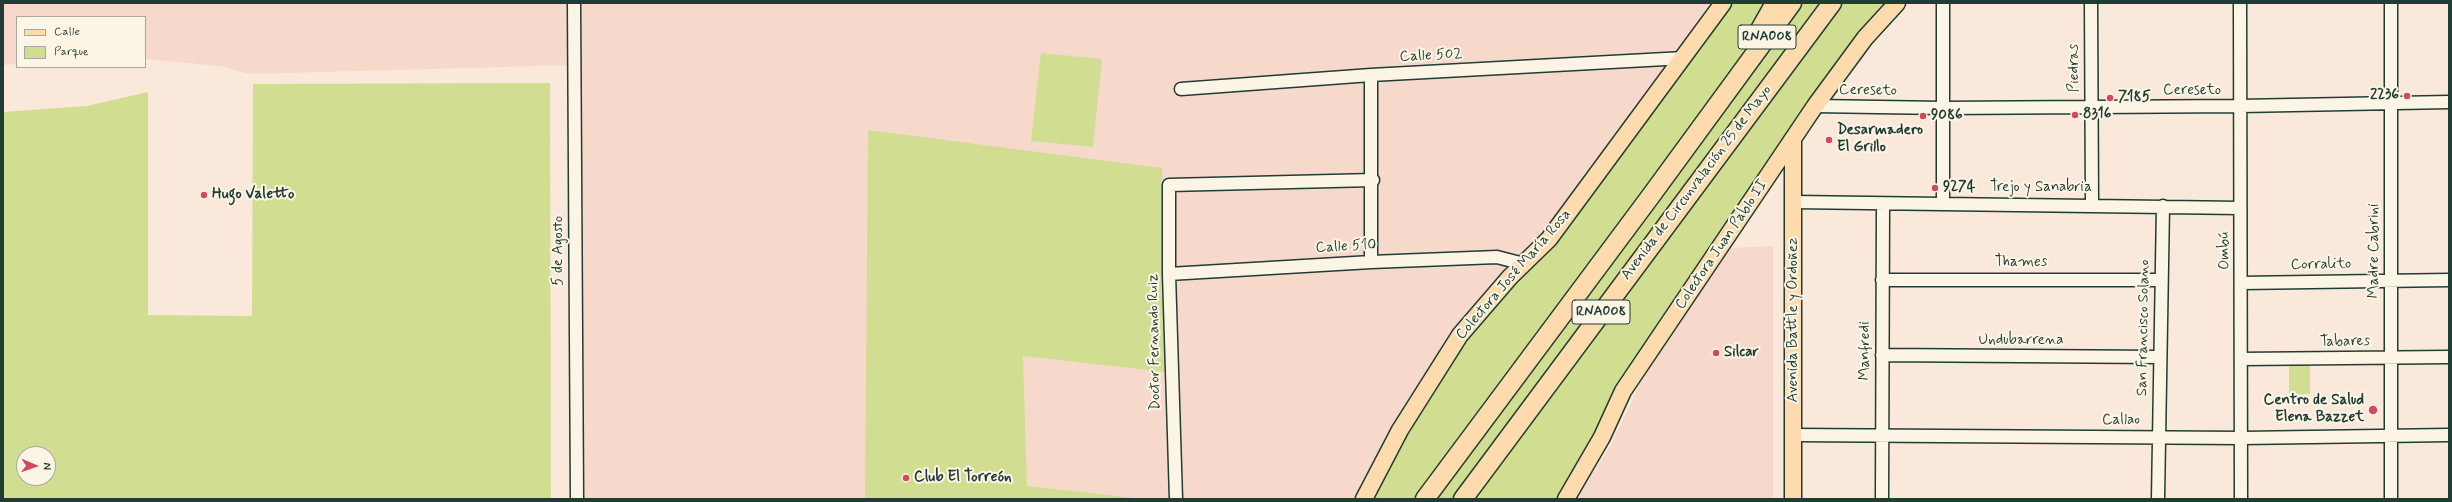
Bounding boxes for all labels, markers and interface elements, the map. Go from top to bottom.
legend [16,16,146,68]
text: Calle [54,24,80,40]
road number: RNA008 [1738,25,1796,49]
text: Parque [54,44,89,60]
street label: Piedras [2066,44,2084,92]
street label: Calle 502 [1399,45,1463,67]
street label: Cereseto [1839,81,1897,101]
street label: Avenida de Circunvalación 25 de Mayo [1618,82,1776,284]
street label: Cereseto [2163,82,2221,100]
place label: 2236 [2370,87,2399,105]
place label: 7185 [2118,89,2151,107]
marker: 2236 [2402,91,2412,101]
marker: 7185 [2105,93,2115,103]
place label: 8316 [2083,106,2111,124]
place label: 9086 [1931,107,1963,125]
marker: 8316 [2070,110,2080,120]
marker: 9086 [1918,111,1928,121]
place label: Desarmadero El Grillo [1837,122,1923,157]
marker: Desarmadero El Grillo [1824,135,1834,145]
street label: Colectora Juan Pablo II [1672,177,1772,313]
place label: 9274 [1943,179,1975,197]
street label: Trejo y Sanabria [1990,179,2092,197]
marker: 9274 [1930,183,1940,193]
place label: Hugo Valetto [212,186,294,204]
marker: Hugo Valetto [199,190,209,200]
street label: Madre Cabrini [2366,204,2384,298]
street label: Colectora José María Rosa [1453,206,1575,344]
street label: 5 de Agosto [550,216,568,286]
street label: Ombú [2216,232,2234,270]
street label: Calle 510 [1315,236,1377,258]
street label: Avenida Battle y Ordoñez [1785,237,1803,403]
street label: Thames [1995,254,2047,272]
street label: Corralito [2290,255,2352,275]
street label: San Francisco Solano [2134,260,2154,396]
street label: Doctor Fernando Ruiz [1145,273,1165,411]
road number: RNA008 [1572,300,1630,324]
street label: Manfredi [1857,321,1875,381]
street label: Undubarrena [1978,332,2064,350]
street label: Tabares [2320,333,2370,351]
place label: Silcar [1724,344,1759,362]
marker: Silcar [1711,348,1721,358]
place label: Centro de Salud Elena Bazzet [2264,392,2364,427]
marker: Centro de Salud Elena Bazzet [2367,404,2379,416]
street label: Callao [2102,412,2140,430]
north arrow [16,446,56,486]
text: N [40,462,54,470]
place label: Club El Torreón [914,469,1012,487]
marker: Club El Torreón [901,473,911,483]

